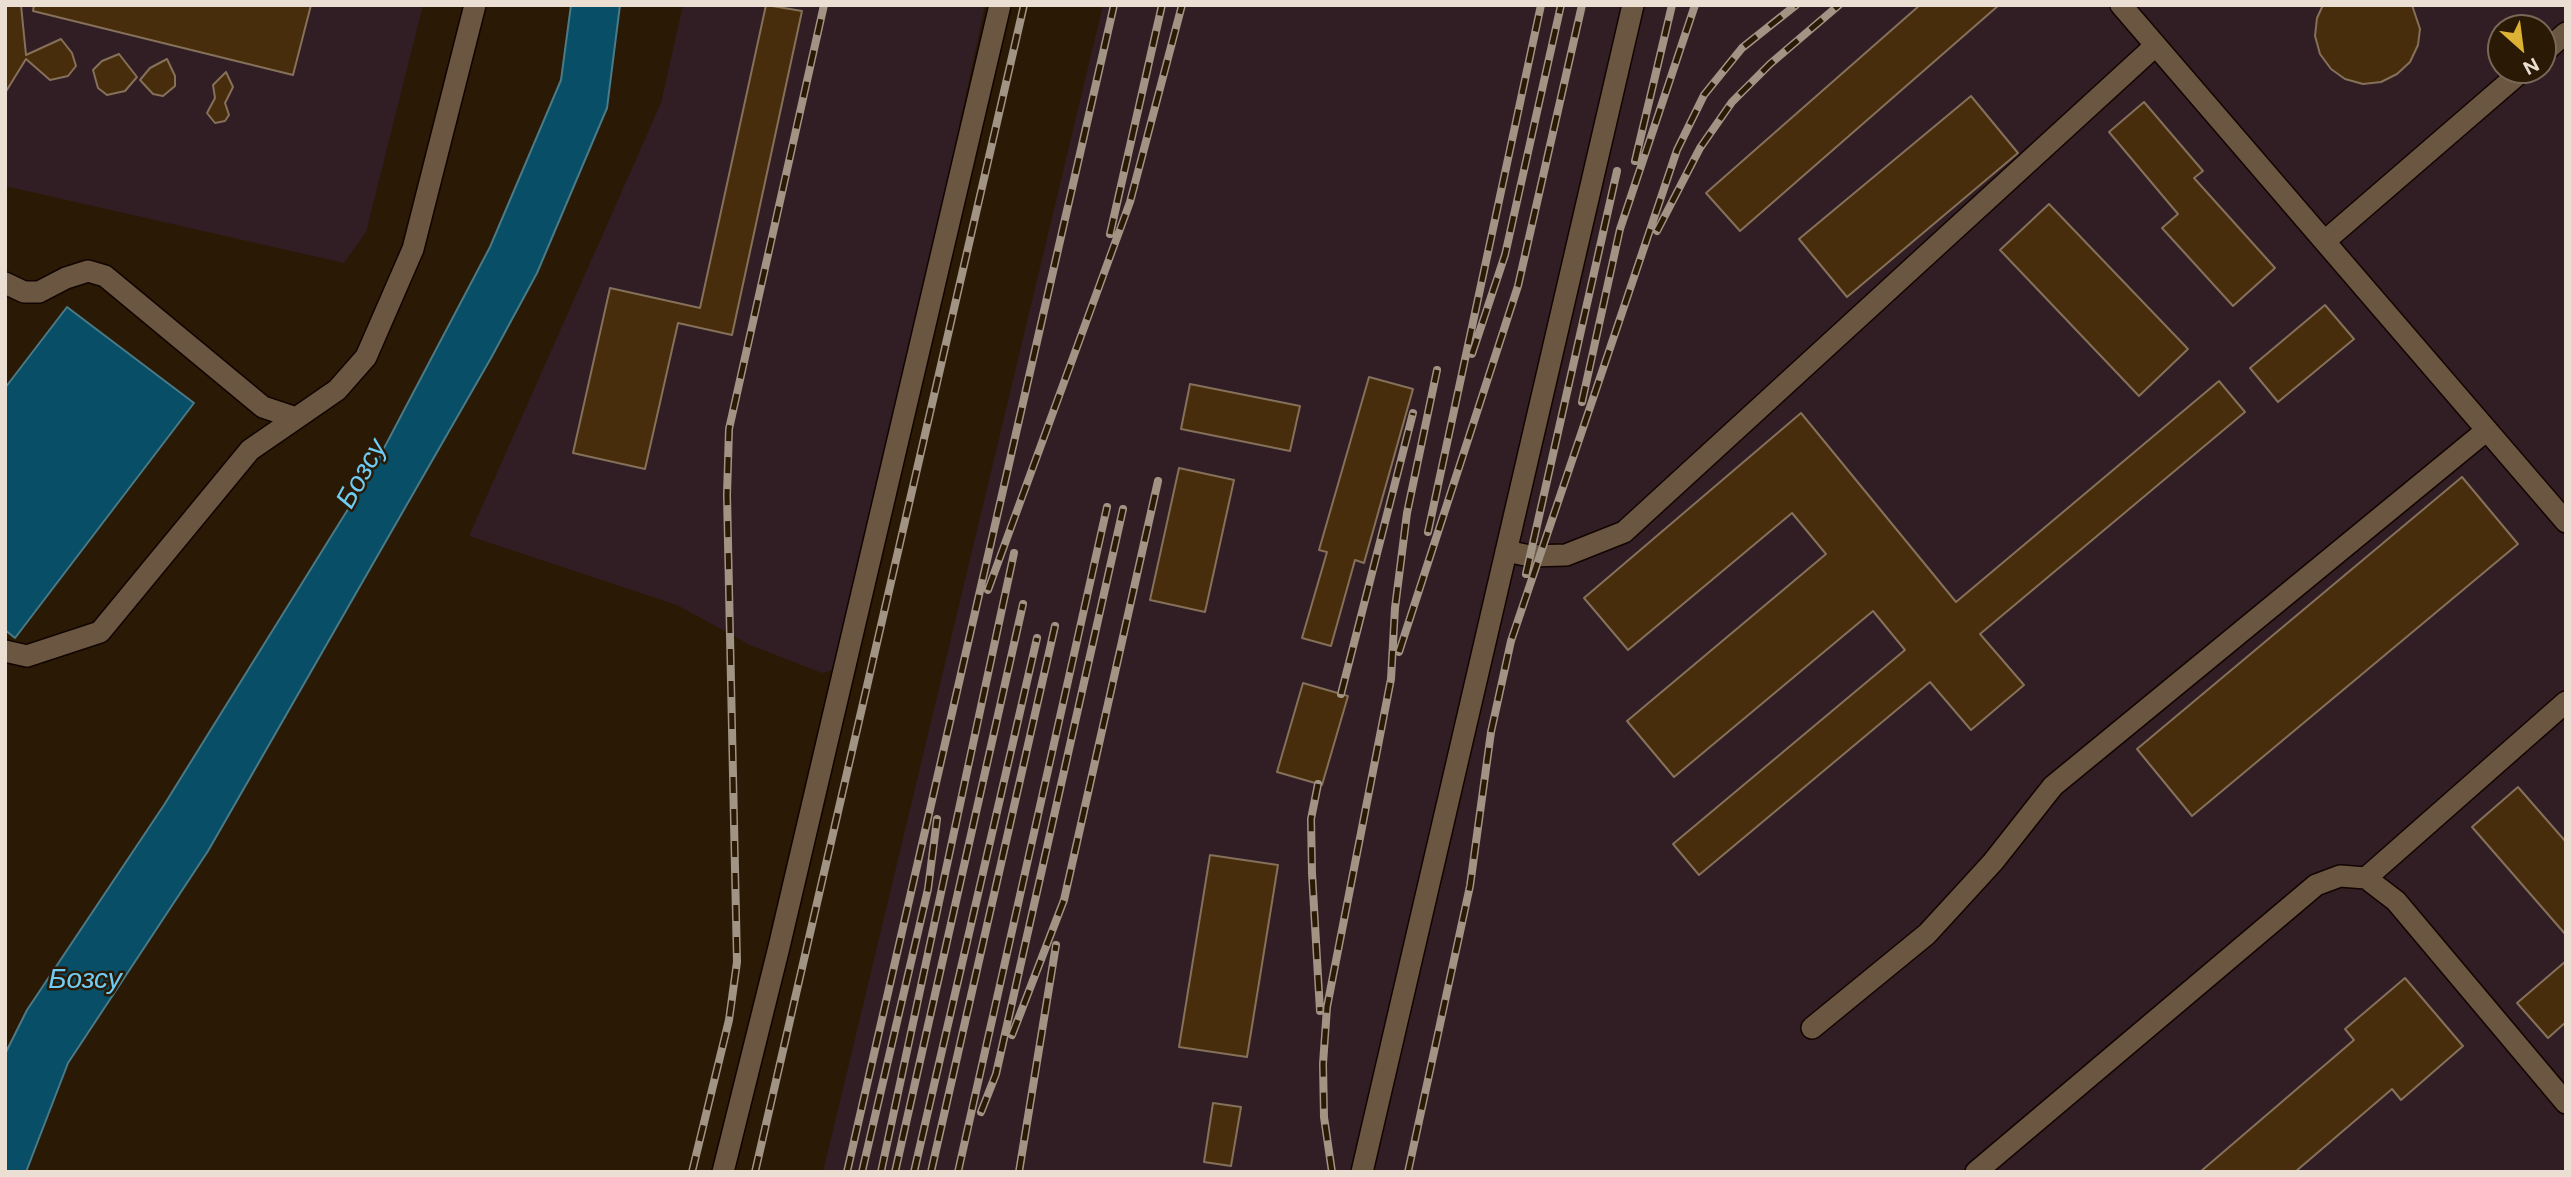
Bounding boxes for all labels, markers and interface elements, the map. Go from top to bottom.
north arrow [2487,14,2557,84]
text: N [2519,53,2543,80]
water label: Бозсу [329,434,395,514]
water label: Бозсу [48,963,122,997]

